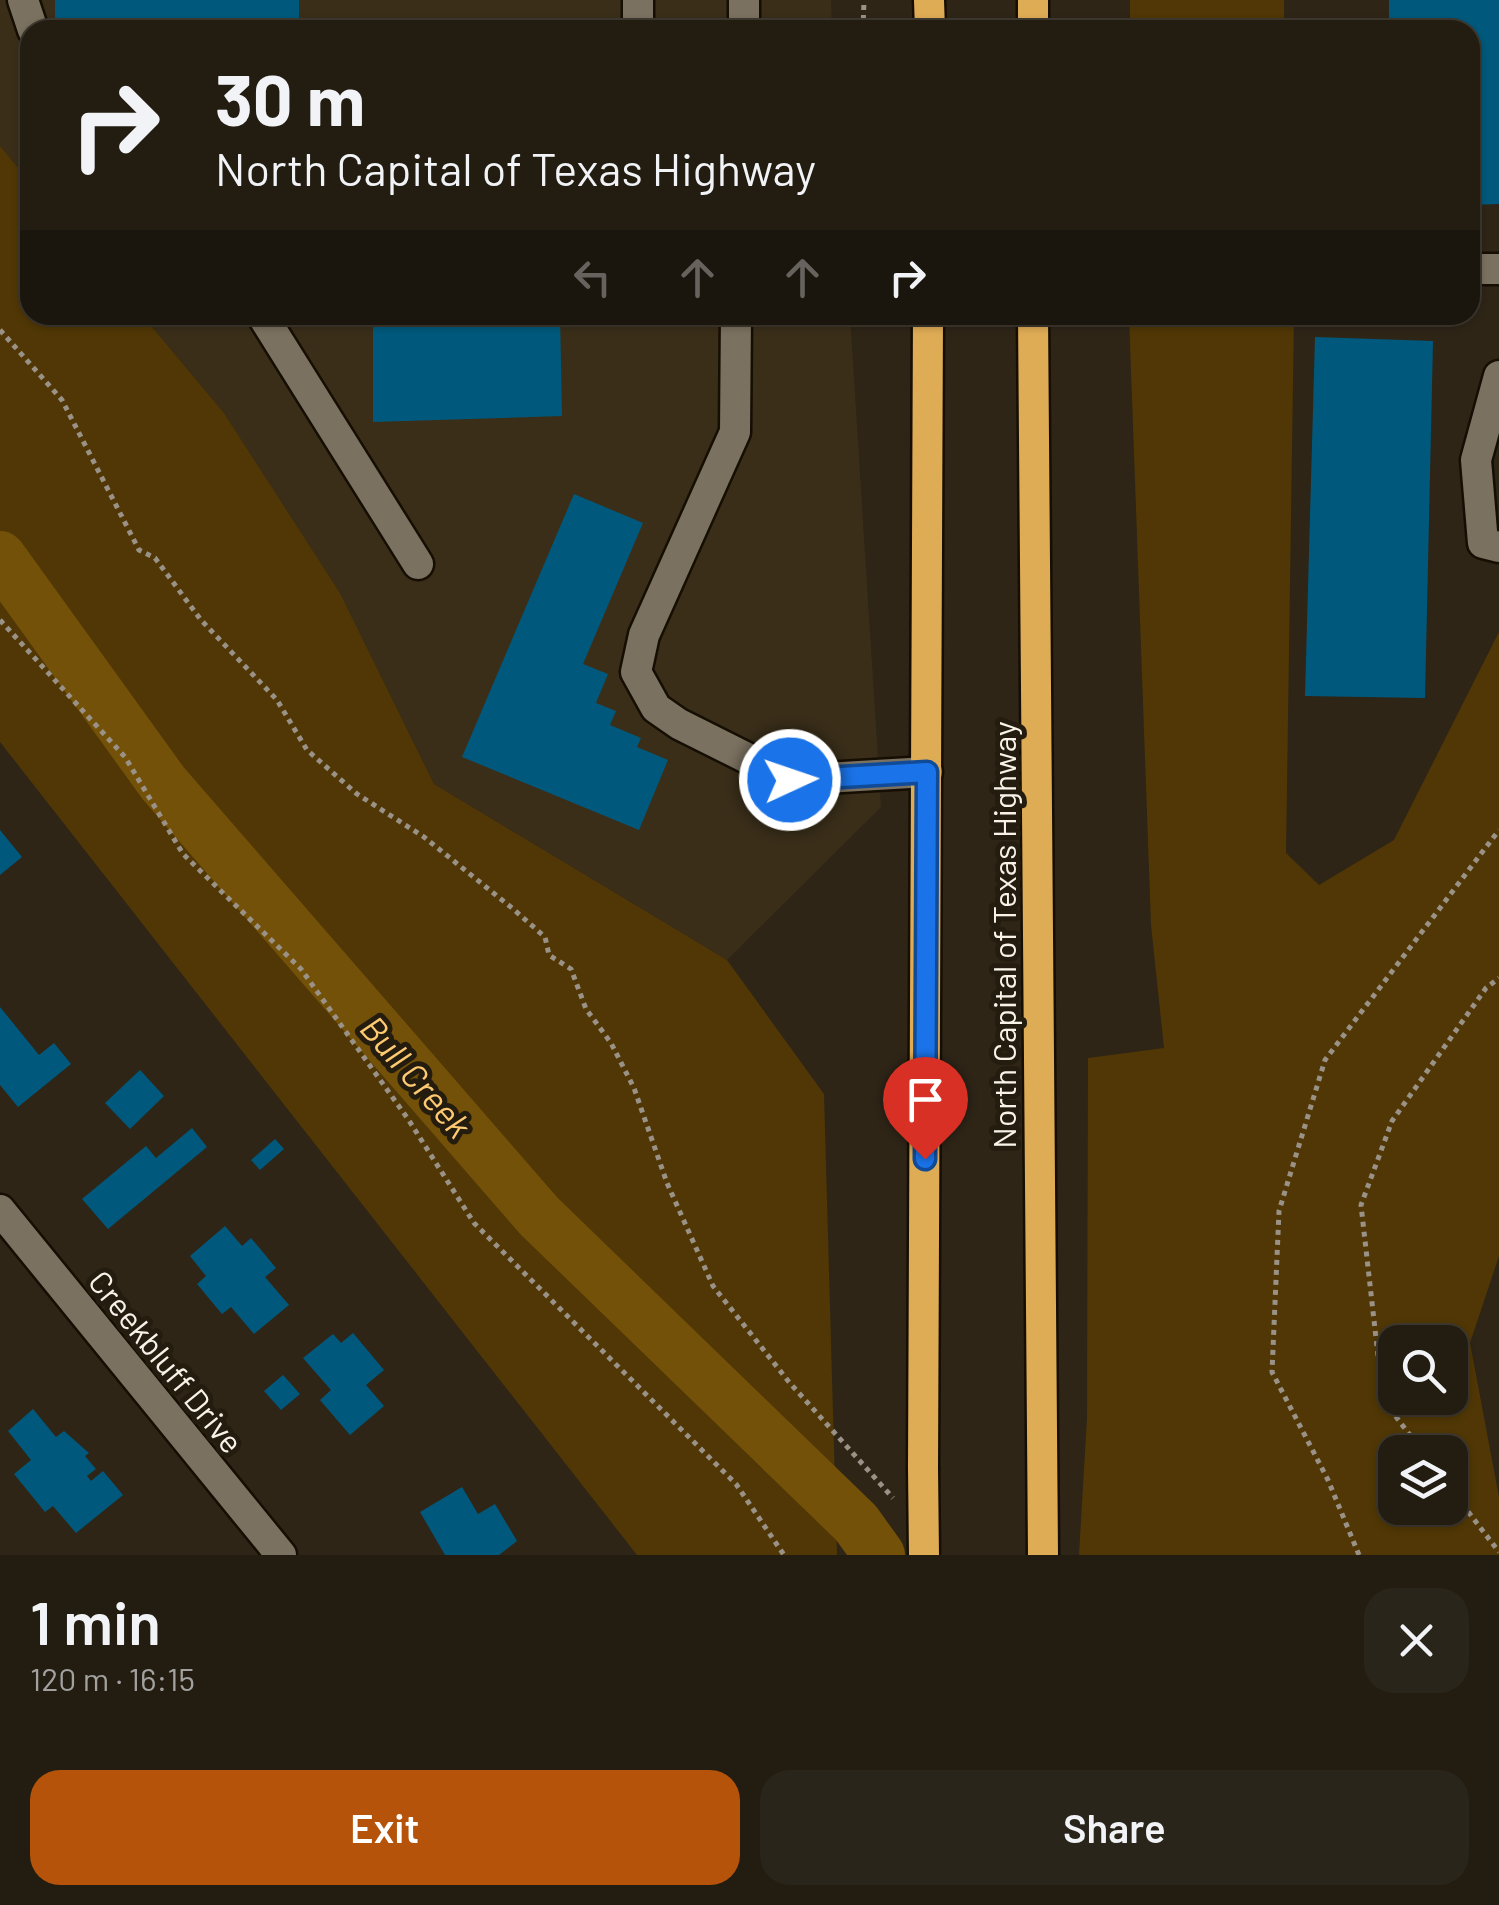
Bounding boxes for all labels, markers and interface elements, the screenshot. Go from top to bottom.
text: 30 m [215,56,365,140]
icon: right [50,60,180,190]
text: North Capital of Texas Highway [215,141,816,195]
icon: left [565,250,620,305]
icon: ahead [670,250,725,305]
icon: ahead [775,250,830,305]
icon: right [880,250,935,305]
street label: North Capital of Texas Highway [984,721,1022,1149]
position arrow [738,728,842,832]
water label: Bull Creek [353,1007,481,1145]
pin [883,1057,968,1160]
icon: arrive [898,1072,953,1127]
street label: Creekbluff Drive [82,1262,252,1460]
map controls [1378,1325,1468,1525]
button: search [1378,1325,1468,1415]
button: layers [1378,1435,1468,1525]
text: 1 min [30,1585,161,1657]
button: close [1364,1588,1469,1693]
text: 120 m · 16:15 [30,1659,195,1697]
button: Exit [30,1770,740,1885]
button: Share [760,1770,1469,1885]

